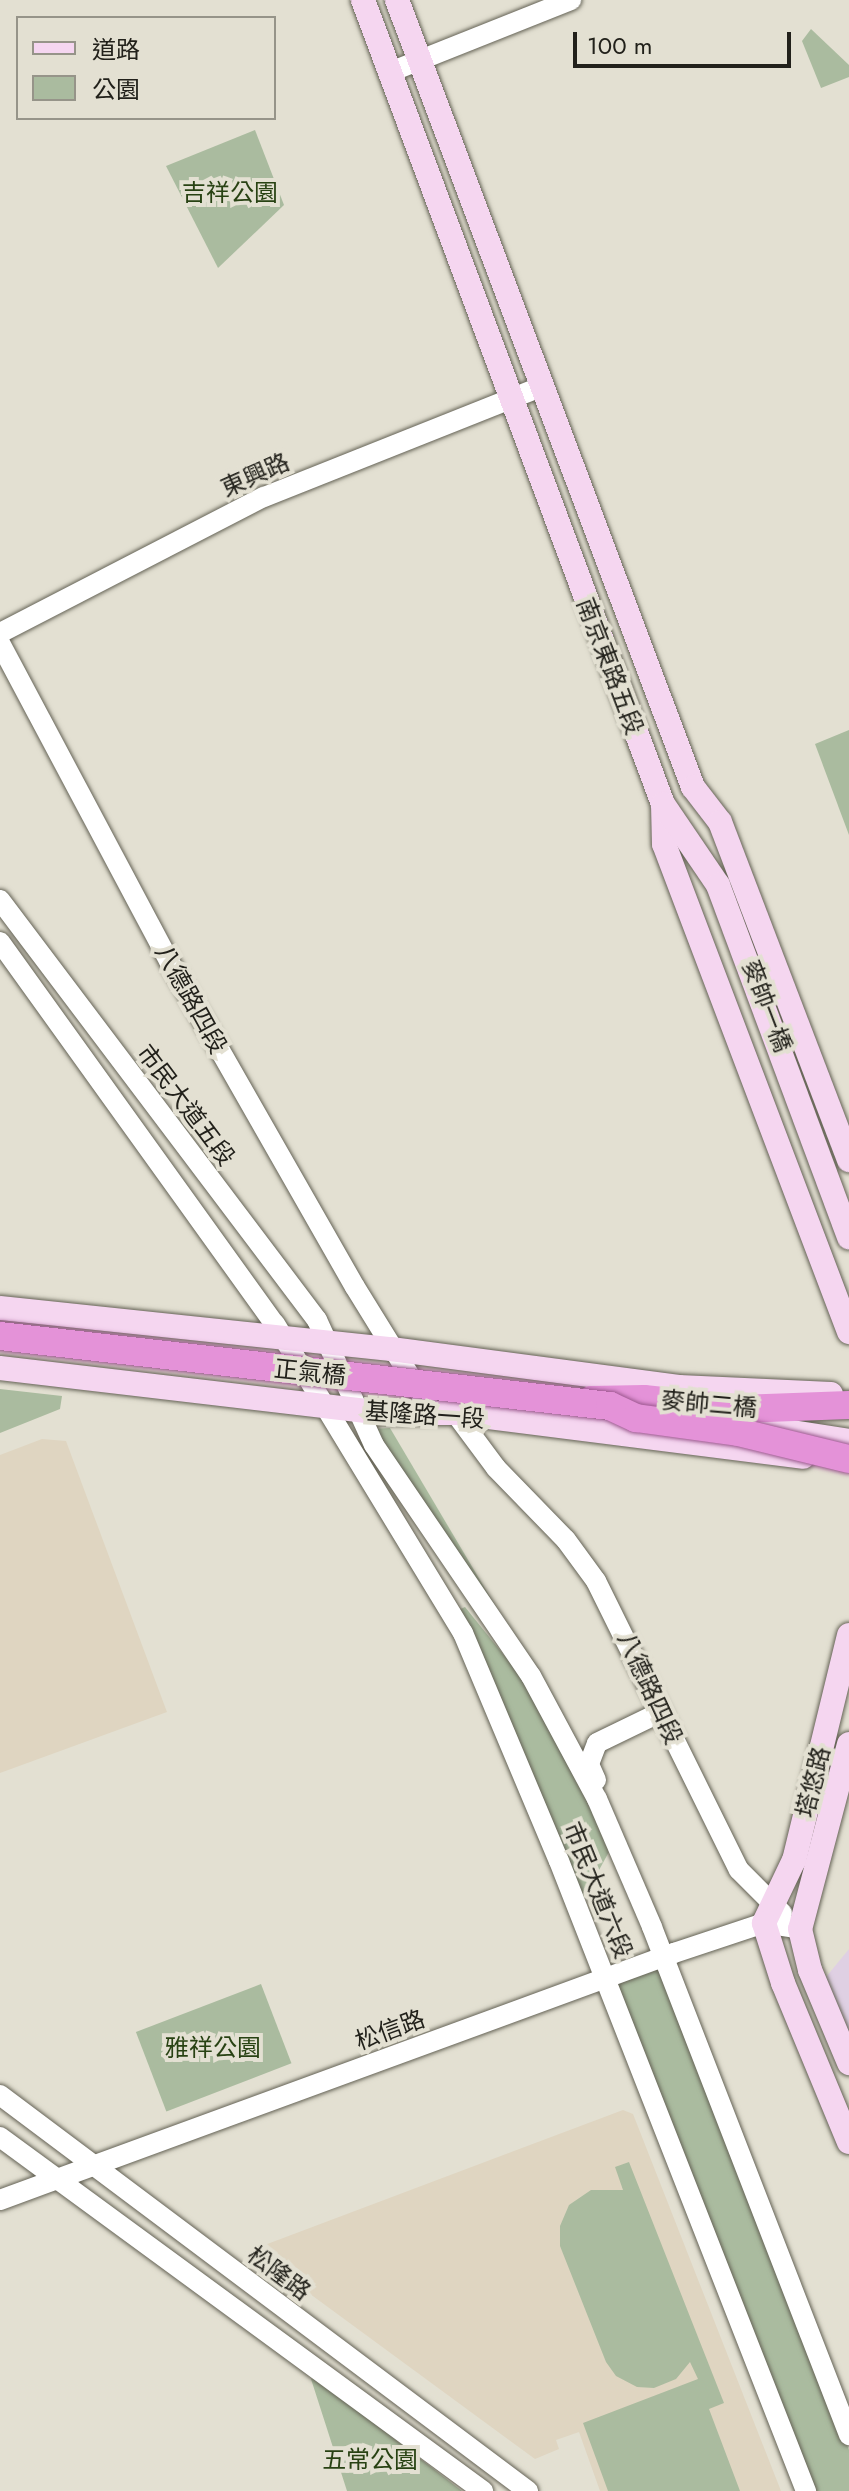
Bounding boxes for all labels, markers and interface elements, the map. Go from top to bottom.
legend [16,16,276,120]
scale bar [577,16,795,66]
text: 100 m [587,28,653,63]
text: 道路 [92,32,140,67]
text: 公園 [92,72,140,107]
park label: 吉祥公園 [182,179,278,207]
street label: 東興路 [216,447,294,503]
street label: 南京東路五段 [571,594,649,738]
street label: 八德路四段 [149,940,233,1058]
street label: 麥帥一橋 [736,956,798,1056]
street label: 市民大道五段 [131,1039,241,1171]
street label: 正氣橋 [273,1354,347,1390]
street label: 麥帥二橋 [660,1385,758,1423]
street label: 基隆路一段 [364,1396,486,1434]
street label: 八德路四段 [612,1628,688,1748]
street label: 塔悠路 [790,1744,836,1820]
street label: 市民大道六段 [558,1818,638,1962]
street label: 松信路 [351,2004,429,2056]
park label: 雅祥公園 [165,2034,261,2062]
street label: 松隆路 [242,2240,316,2306]
park label: 五常公園 [322,2446,418,2474]

